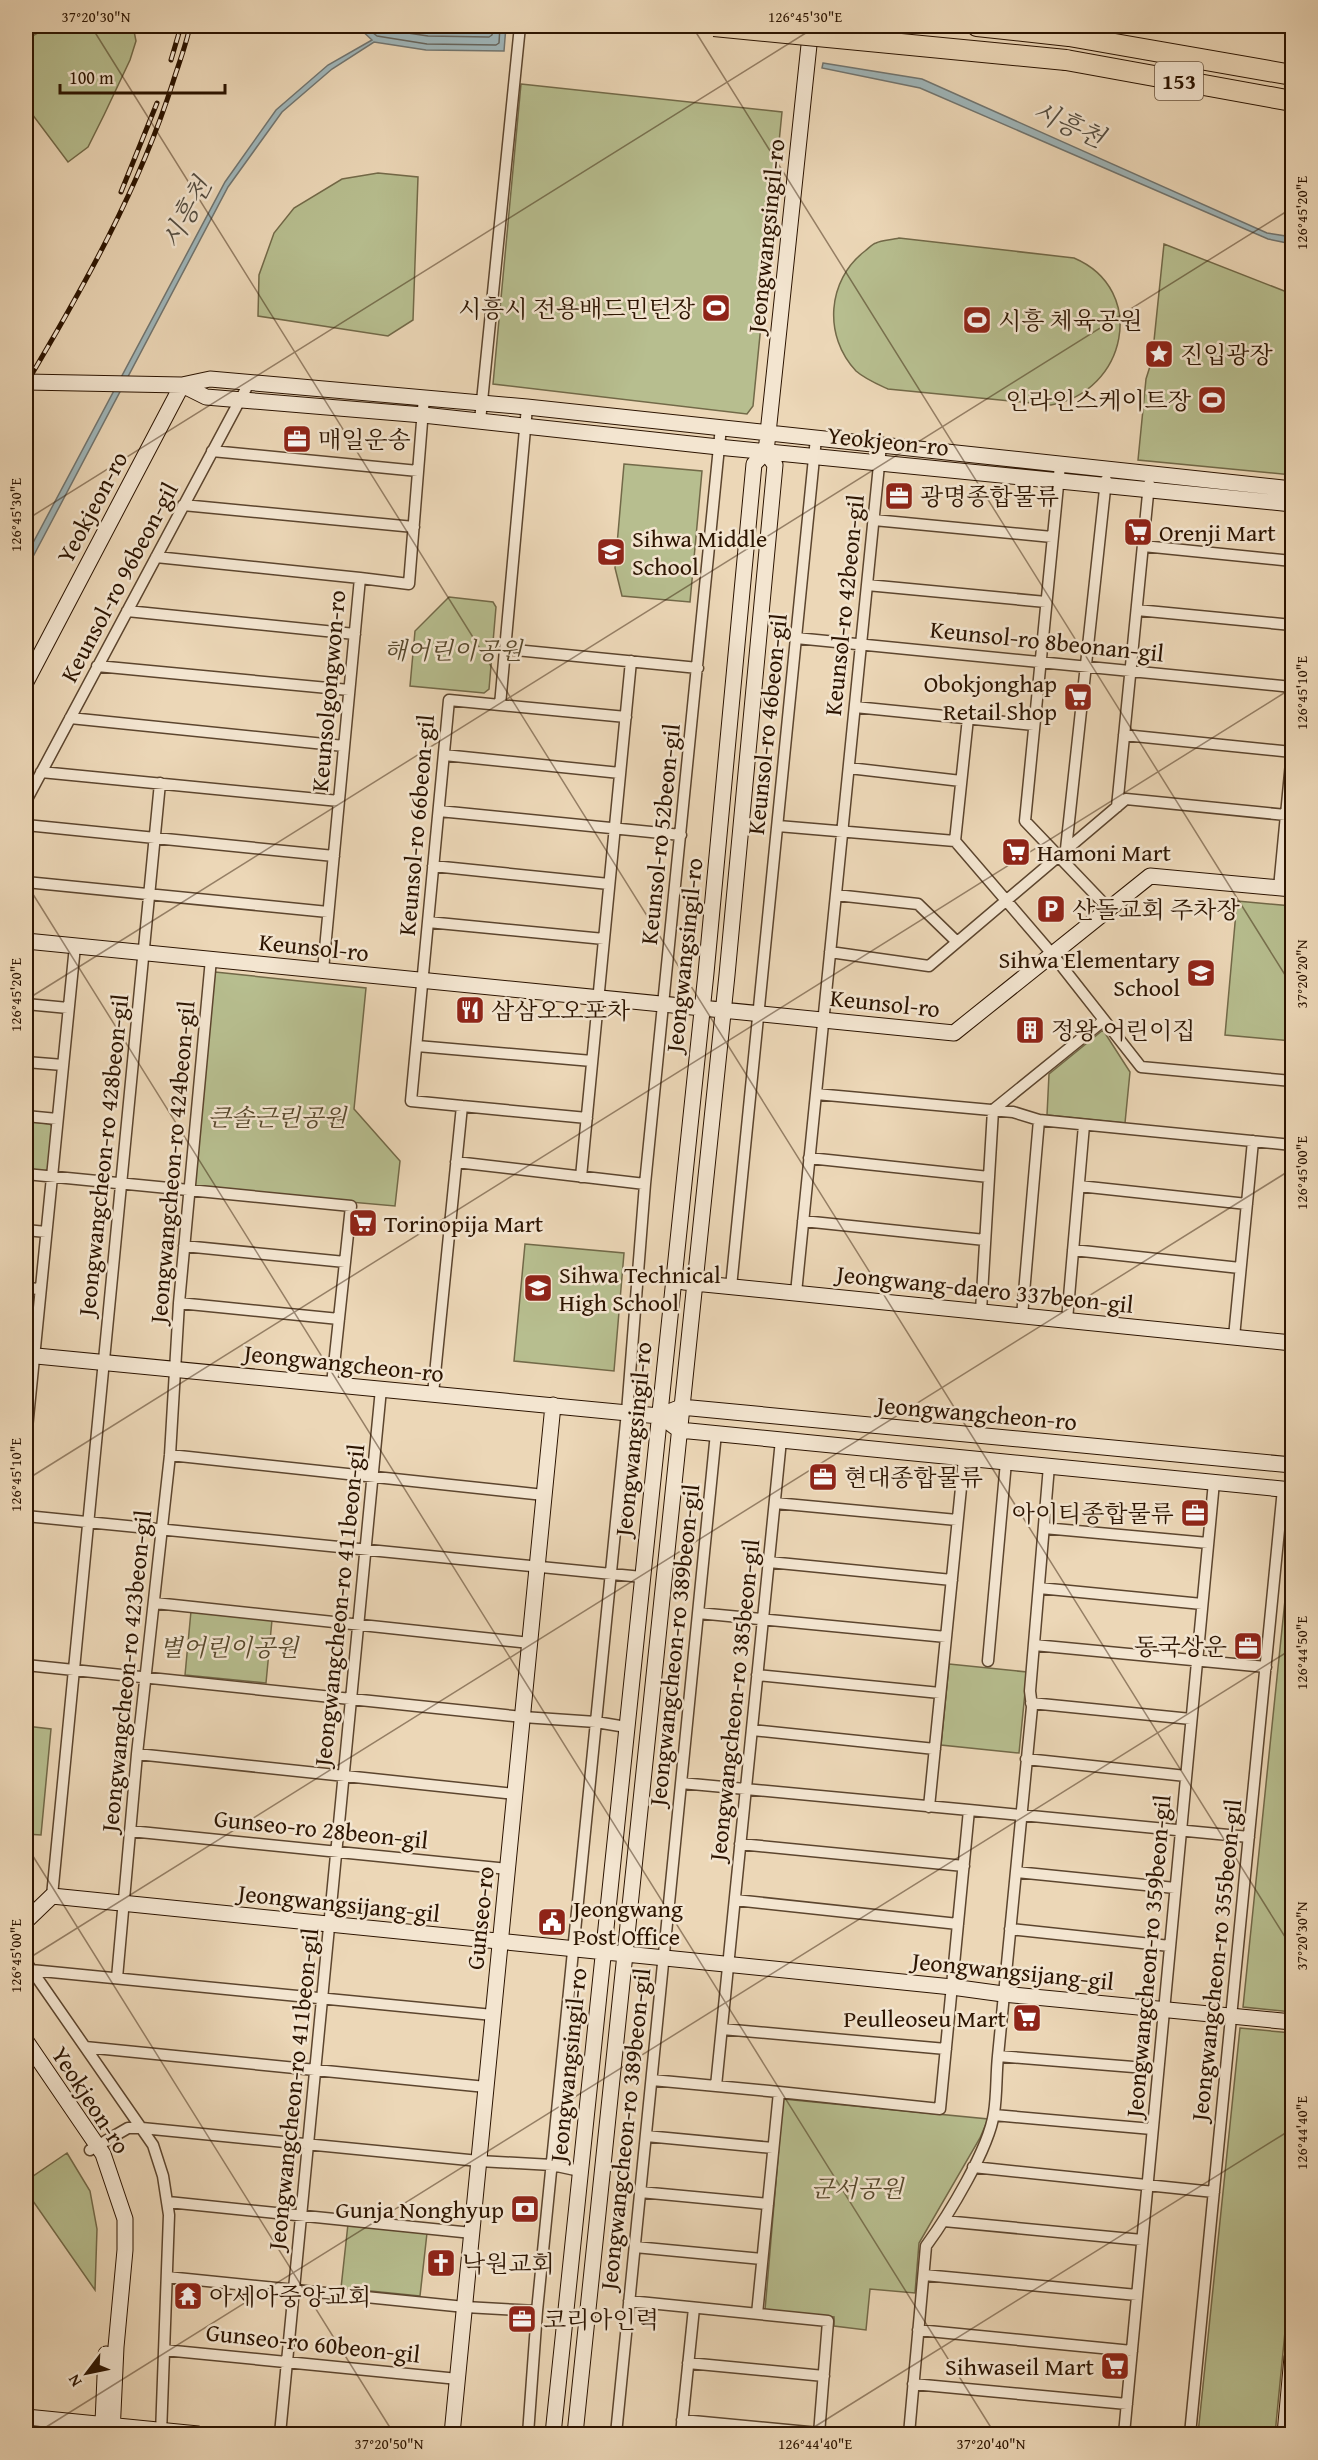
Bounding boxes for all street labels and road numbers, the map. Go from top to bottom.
road number: 153 [1155,62,1203,100]
street label: Jeongwangsingil-ro [738,137,794,338]
street label: Yeokjeon-ro [825,417,951,465]
street label: Yeokjeon-ro [48,445,136,569]
street label: Keunsol-ro 96beon-gil [51,476,187,688]
street label: Keunsol-ro 42beon-gil [815,493,873,717]
street label: Keunsolgongwon-ro [302,589,354,793]
street label: Keunsol-ro 8beonan-gil [928,611,1166,671]
street label: Keunsol-ro 46beon-gil [738,612,796,836]
street label: Keunsol-ro 66beon-gil [389,713,443,937]
street label: Keunsol-ro 52beon-gil [631,722,689,946]
street label: Jeongwangsingil-ro [656,856,712,1057]
street label: Keunsol-ro [257,924,371,970]
street label: Keunsol-ro [828,980,942,1026]
street label: Jeongwangcheon-ro 428beon-gil [68,992,137,1321]
street label: Jeongwangcheon-ro 424beon-gil [140,999,204,1328]
street label: Jeongwang-daero 337beon-gil [832,1256,1135,1322]
street label: Jeongwangcheon-ro [239,1335,446,1391]
street label: Jeongwangsingil-ro [605,1340,661,1541]
street label: Jeongwangcheon-ro [873,1387,1078,1439]
street label: Jeongwangcheon-ro 411beon-gil [304,1442,373,1771]
street label: Jeongwangcheon-ro 389beon-gil [639,1482,708,1811]
street label: Jeongwangcheon-ro 423beon-gil [91,1508,160,1837]
street label: Jeongwangcheon-ro 385beon-gil [699,1537,768,1866]
street label: Jeongwangcheon-ro 359beon-gil [1116,1793,1180,2122]
street label: Jeongwangcheon-ro 355beon-gil [1181,1797,1250,2126]
street label: Gunseo-ro 28beon-gil [212,1800,430,1858]
street label: Gunseo-ro [457,1865,503,1971]
street label: Jeongwangsijang-gil [233,1875,442,1931]
street label: Jeongwangcheon-ro 411beon-gil [258,1926,327,2255]
street label: Jeongwangsijang-gil [907,1943,1116,1999]
street label: Jeongwangsingil-ro [540,1966,596,2167]
street label: Jeongwangcheon-ro 389beon-gil [590,1966,659,2295]
street label: Yeokjeon-ro [43,2039,139,2161]
street label: Gunseo-ro 60beon-gil [204,2314,422,2372]

